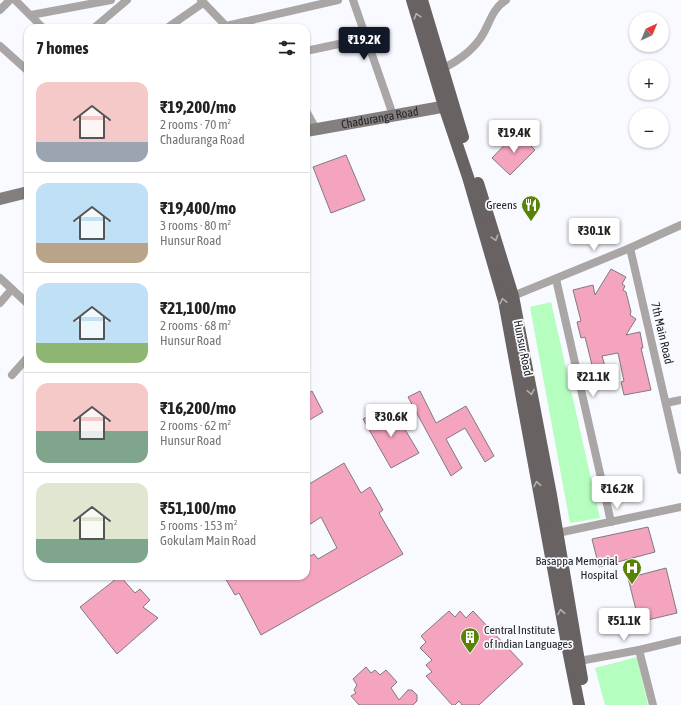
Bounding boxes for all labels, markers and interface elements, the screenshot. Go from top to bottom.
north arrow [629,12,669,52]
map controls [629,12,669,148]
one-way arrow [413,13,422,20]
pin: ₹19.2K [331,27,397,61]
text: ₹19.2K [348,32,380,47]
icon: filters [276,37,298,59]
text: 7 homes [36,38,89,58]
button: + [629,60,669,100]
text: ₹19,200/mo [160,97,236,117]
icon: home [68,98,116,146]
street label: Chaduranga Road [340,104,420,132]
button: − [629,108,669,148]
text: 2 rooms · 70 m² [160,117,231,132]
pin: ₹19.4K [481,120,547,154]
text: ₹19.4K [498,125,530,140]
text: Chaduranga Road [160,132,245,147]
restaurant icon: Greens [520,194,542,222]
text: ₹19,400/mo [160,198,236,218]
place label: Greens [486,198,517,212]
icon: home [68,199,116,247]
text: 3 rooms · 80 m² [160,218,231,233]
pin: ₹30.1K [561,218,627,252]
text: ₹30.1K [578,223,610,238]
text: Hunsur Road [160,233,221,248]
one-way arrow [490,234,499,241]
text: ₹21,100/mo [160,298,236,318]
one-way arrow [500,298,508,304]
icon: home [68,299,116,347]
street label: 7th Main Road [648,301,676,365]
text: 2 rooms · 68 m² [160,318,231,333]
street label: Hunsur Road [511,319,535,377]
text: Hunsur Road [160,333,221,348]
pin: ₹21.1K [560,364,626,398]
text: ₹21.1K [577,369,609,384]
one-way arrow [527,388,535,395]
text: ₹16,200/mo [160,398,236,418]
icon: home [68,399,116,447]
pin: ₹30.6K [358,404,424,438]
text: ₹30.6K [375,409,407,424]
text: 2 rooms · 62 m² [160,418,231,433]
text: Hunsur Road [160,433,221,448]
pin: ₹16.2K [584,476,650,510]
one-way arrow [534,481,542,487]
text: ₹16.2K [601,481,633,496]
text: ₹51,100/mo [160,498,236,518]
icon: home [68,499,116,547]
text: 5 rooms · 153 m² [160,518,237,533]
text: Gokulam Main Road [160,533,256,548]
place label: Basappa Memorial Hospital [535,554,619,582]
hospital icon: Basappa Memorial Hospital [621,557,643,585]
pin: ₹51.1K [591,608,657,642]
one-way arrow [557,609,566,615]
text: ₹51.1K [608,613,640,628]
place label: Central Institute of Indian Languages [484,623,572,651]
building icon: Central Institute of Indian Languages [459,626,481,654]

